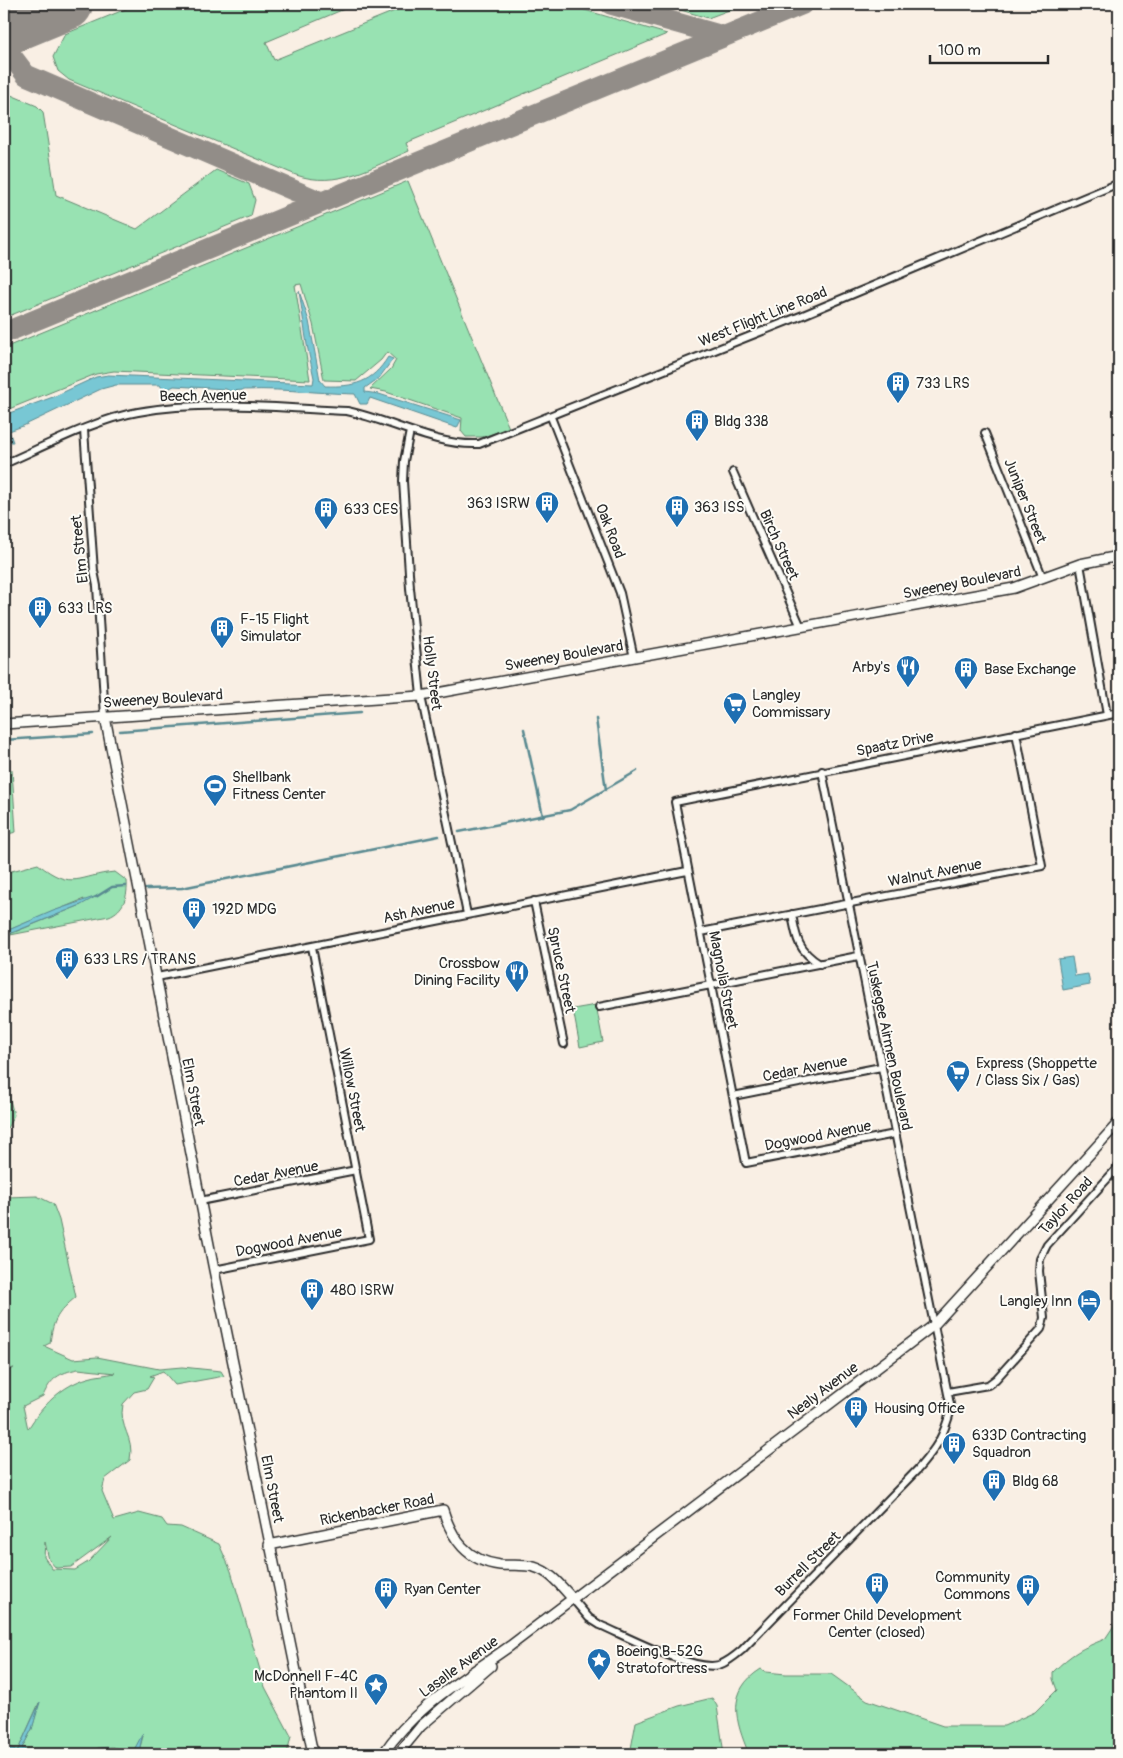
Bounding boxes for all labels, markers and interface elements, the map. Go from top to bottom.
scale bar [930,32,1048,64]
text: 100 m [938,41,981,60]
street label: West Flight Line Road [696,283,830,351]
building icon: 733 LRS [885,370,911,404]
place label: 733 LRS [916,374,970,393]
street label: Beech Avenue [159,386,247,406]
building icon: Bldg 338 [684,408,710,442]
place label: Bldg 338 [714,412,769,431]
street label: Juniper Street [999,456,1051,547]
building icon: 363 ISRW [534,490,560,524]
place label: 363 ISRW [467,494,530,513]
building icon: 363 ISS [664,494,690,528]
building icon: 633 CES [313,496,339,530]
place label: 363 ISS [694,498,744,517]
place label: 633 CES [344,500,399,519]
street label: Oak Road [591,501,629,561]
street label: Birch Street [755,507,803,584]
street label: Elm Street [67,513,93,584]
street label: Sweeney Boulevard [901,562,1023,604]
building icon: 633 LRS [27,595,53,629]
place label: 633 LRS [58,599,113,618]
place label: F-15 Flight Simulator [240,610,310,646]
building icon: F-15 Flight Simulator [209,615,235,649]
street label: Holly Street [418,635,446,712]
street label: Sweeney Boulevard [503,636,625,676]
restaurant icon: Arby's [895,654,921,688]
building icon: Base Exchange [953,656,979,690]
place label: Arby's [852,658,890,677]
place label: Base Exchange [984,660,1077,679]
street label: Sweeney Boulevard [102,685,224,713]
place label: Langley Commissary [752,686,831,722]
supermarket icon: Langley Commissary [722,691,748,725]
street label: Spaatz Drive [855,727,936,761]
place label: Shellbank Fitness Center [232,768,326,804]
sports icon: Shellbank Fitness Center [202,773,228,807]
street label: Walnut Avenue [887,855,984,891]
street label: Ash Avenue [381,894,457,928]
building icon: 192D MDG [181,896,207,930]
place label: 192D MDG [212,900,277,919]
street label: Spruce Street [543,925,580,1016]
street label: Magnolia Street [704,929,742,1031]
building icon: 633 LRS / TRANS [54,946,80,980]
place label: 633 LRS / TRANS [84,950,196,969]
place label: Crossbow Dining Facility [414,954,501,990]
restaurant icon: Crossbow Dining Facility [504,959,530,993]
street label: Tuskegee Airmen Boulevard [862,960,916,1132]
street label: Willow Street [335,1047,370,1134]
street label: Cedar Avenue [761,1051,849,1087]
place label: Express (Shoppette / Class Six / Gas) [976,1054,1097,1090]
street label: Elm Street [177,1056,209,1128]
supermarket icon: Express (Shoppette / Class Six / Gas) [945,1059,971,1093]
street label: Dogwood Avenue [763,1116,873,1156]
street label: Cedar Avenue [232,1156,320,1192]
street label: Taylor Road [1035,1173,1097,1239]
street label: Dogwood Avenue [234,1222,344,1262]
building icon: 480 ISRW [299,1277,325,1311]
place label: 480 ISRW [330,1281,394,1300]
hotel icon: Langley Inn [1076,1288,1102,1322]
place label: Langley Inn [999,1292,1072,1311]
street label: Nealy Avenue [784,1358,863,1424]
building icon: Housing Office [843,1395,869,1429]
place label: Housing Office [874,1399,965,1418]
place label: 633D Contracting Squadron [972,1426,1086,1462]
building icon: 633D Contracting Squadron [941,1431,967,1465]
street label: Elm Street [256,1453,288,1525]
building icon: Bldg 68 [981,1468,1007,1502]
place label: Bldg 68 [1012,1472,1059,1491]
street label: Rickenbacker Road [318,1490,436,1530]
street label: Burrell Street [771,1527,845,1601]
place label: Community Commons [935,1568,1011,1604]
building icon: Former Child Development Center (closed) [864,1571,890,1605]
building icon: Community Commons [1015,1573,1041,1607]
building icon: Ryan Center [373,1576,399,1610]
place label: Ryan Center [404,1580,481,1599]
place label: Former Child Development Center (closed) [793,1606,962,1642]
street label: Lasalle Avenue [416,1632,503,1702]
place label: Boeing B-52G Stratofortress [616,1642,708,1678]
place icon: Boeing B-52G Stratofortress [586,1647,612,1681]
place label: McDonnell F-4C Phantom II [254,1667,358,1703]
place icon: McDonnell F-4C Phantom II [363,1672,389,1706]

